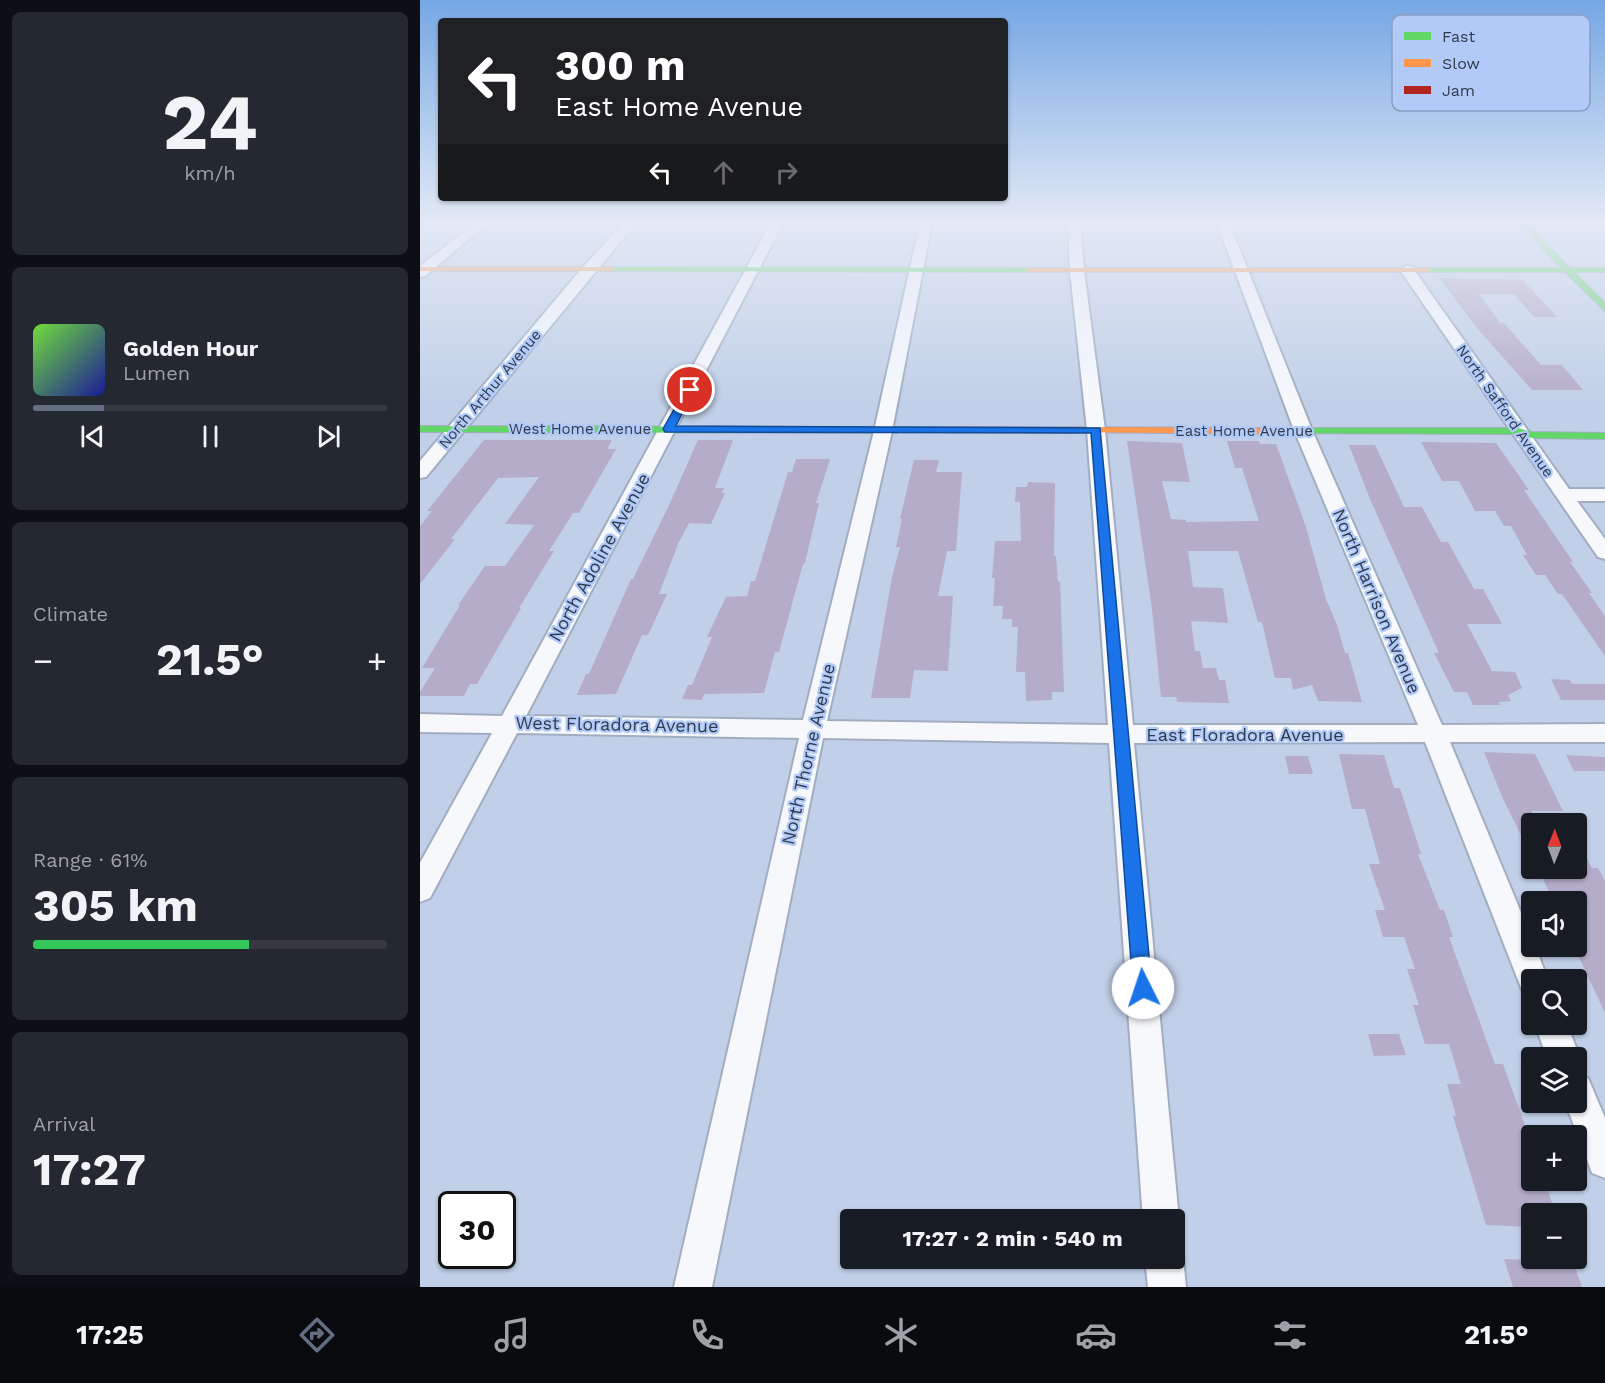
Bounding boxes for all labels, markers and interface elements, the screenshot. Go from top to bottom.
legend [1392,15,1590,111]
text: Fast [1442,27,1475,46]
text: 300 m [555,41,686,90]
icon: left [456,42,534,120]
text: Slow [1442,54,1480,73]
text: 24 [162,76,258,168]
text: Jam [1442,81,1475,100]
text: East Home Avenue [555,91,803,123]
icon: left [644,156,677,189]
icon: ahead [707,156,740,189]
icon: right [770,156,803,189]
text: km/h [184,161,236,185]
street label: North Arthur Avenue [435,326,545,452]
text: Golden Hour [123,336,258,361]
street label: North Safford Avenue [1452,341,1558,481]
text: Lumen [123,361,190,385]
pin [664,364,715,415]
icon: arrive [673,373,706,406]
icon: previous [76,420,109,453]
icon: pause [194,420,227,453]
icon: next [312,420,345,453]
street label: West Home Avenue [509,420,651,438]
street label: East Home Avenue [1175,422,1313,440]
street label: North Adoline Avenue [544,469,654,645]
street label: North Harrison Avenue [1328,505,1426,697]
text: Climate [33,602,108,626]
text: 21.5° [156,633,264,686]
text: − [33,641,53,680]
text: + [367,641,387,680]
street label: North Thorne Avenue [777,661,839,847]
street label: West Floradora Avenue [515,712,719,736]
street label: East Floradora Avenue [1146,724,1344,745]
north arrow [1521,813,1587,879]
map controls [1521,813,1587,1269]
text: Range · 61% [33,848,147,872]
text: 305 km [33,879,198,932]
button: sound [1521,891,1587,957]
position arrow [1111,956,1175,1020]
button: search [1521,969,1587,1035]
button: layers [1521,1047,1587,1113]
text: Arrival [33,1112,95,1136]
button: + [1521,1125,1587,1191]
text: 17:27 [33,1143,146,1196]
speed limit sign: 30 [438,1191,516,1269]
button: − [1521,1203,1587,1269]
text: 17:27 · 2 min · 540 m [902,1226,1123,1251]
icon: directions [296,1314,338,1356]
icon: music [491,1314,533,1356]
icon: phone [686,1314,728,1356]
icon: climate [880,1314,922,1356]
icon: car [1075,1314,1117,1356]
icon: filters [1269,1314,1311,1356]
text: 17:25 [76,1319,144,1351]
text: 21.5° [1464,1319,1529,1351]

